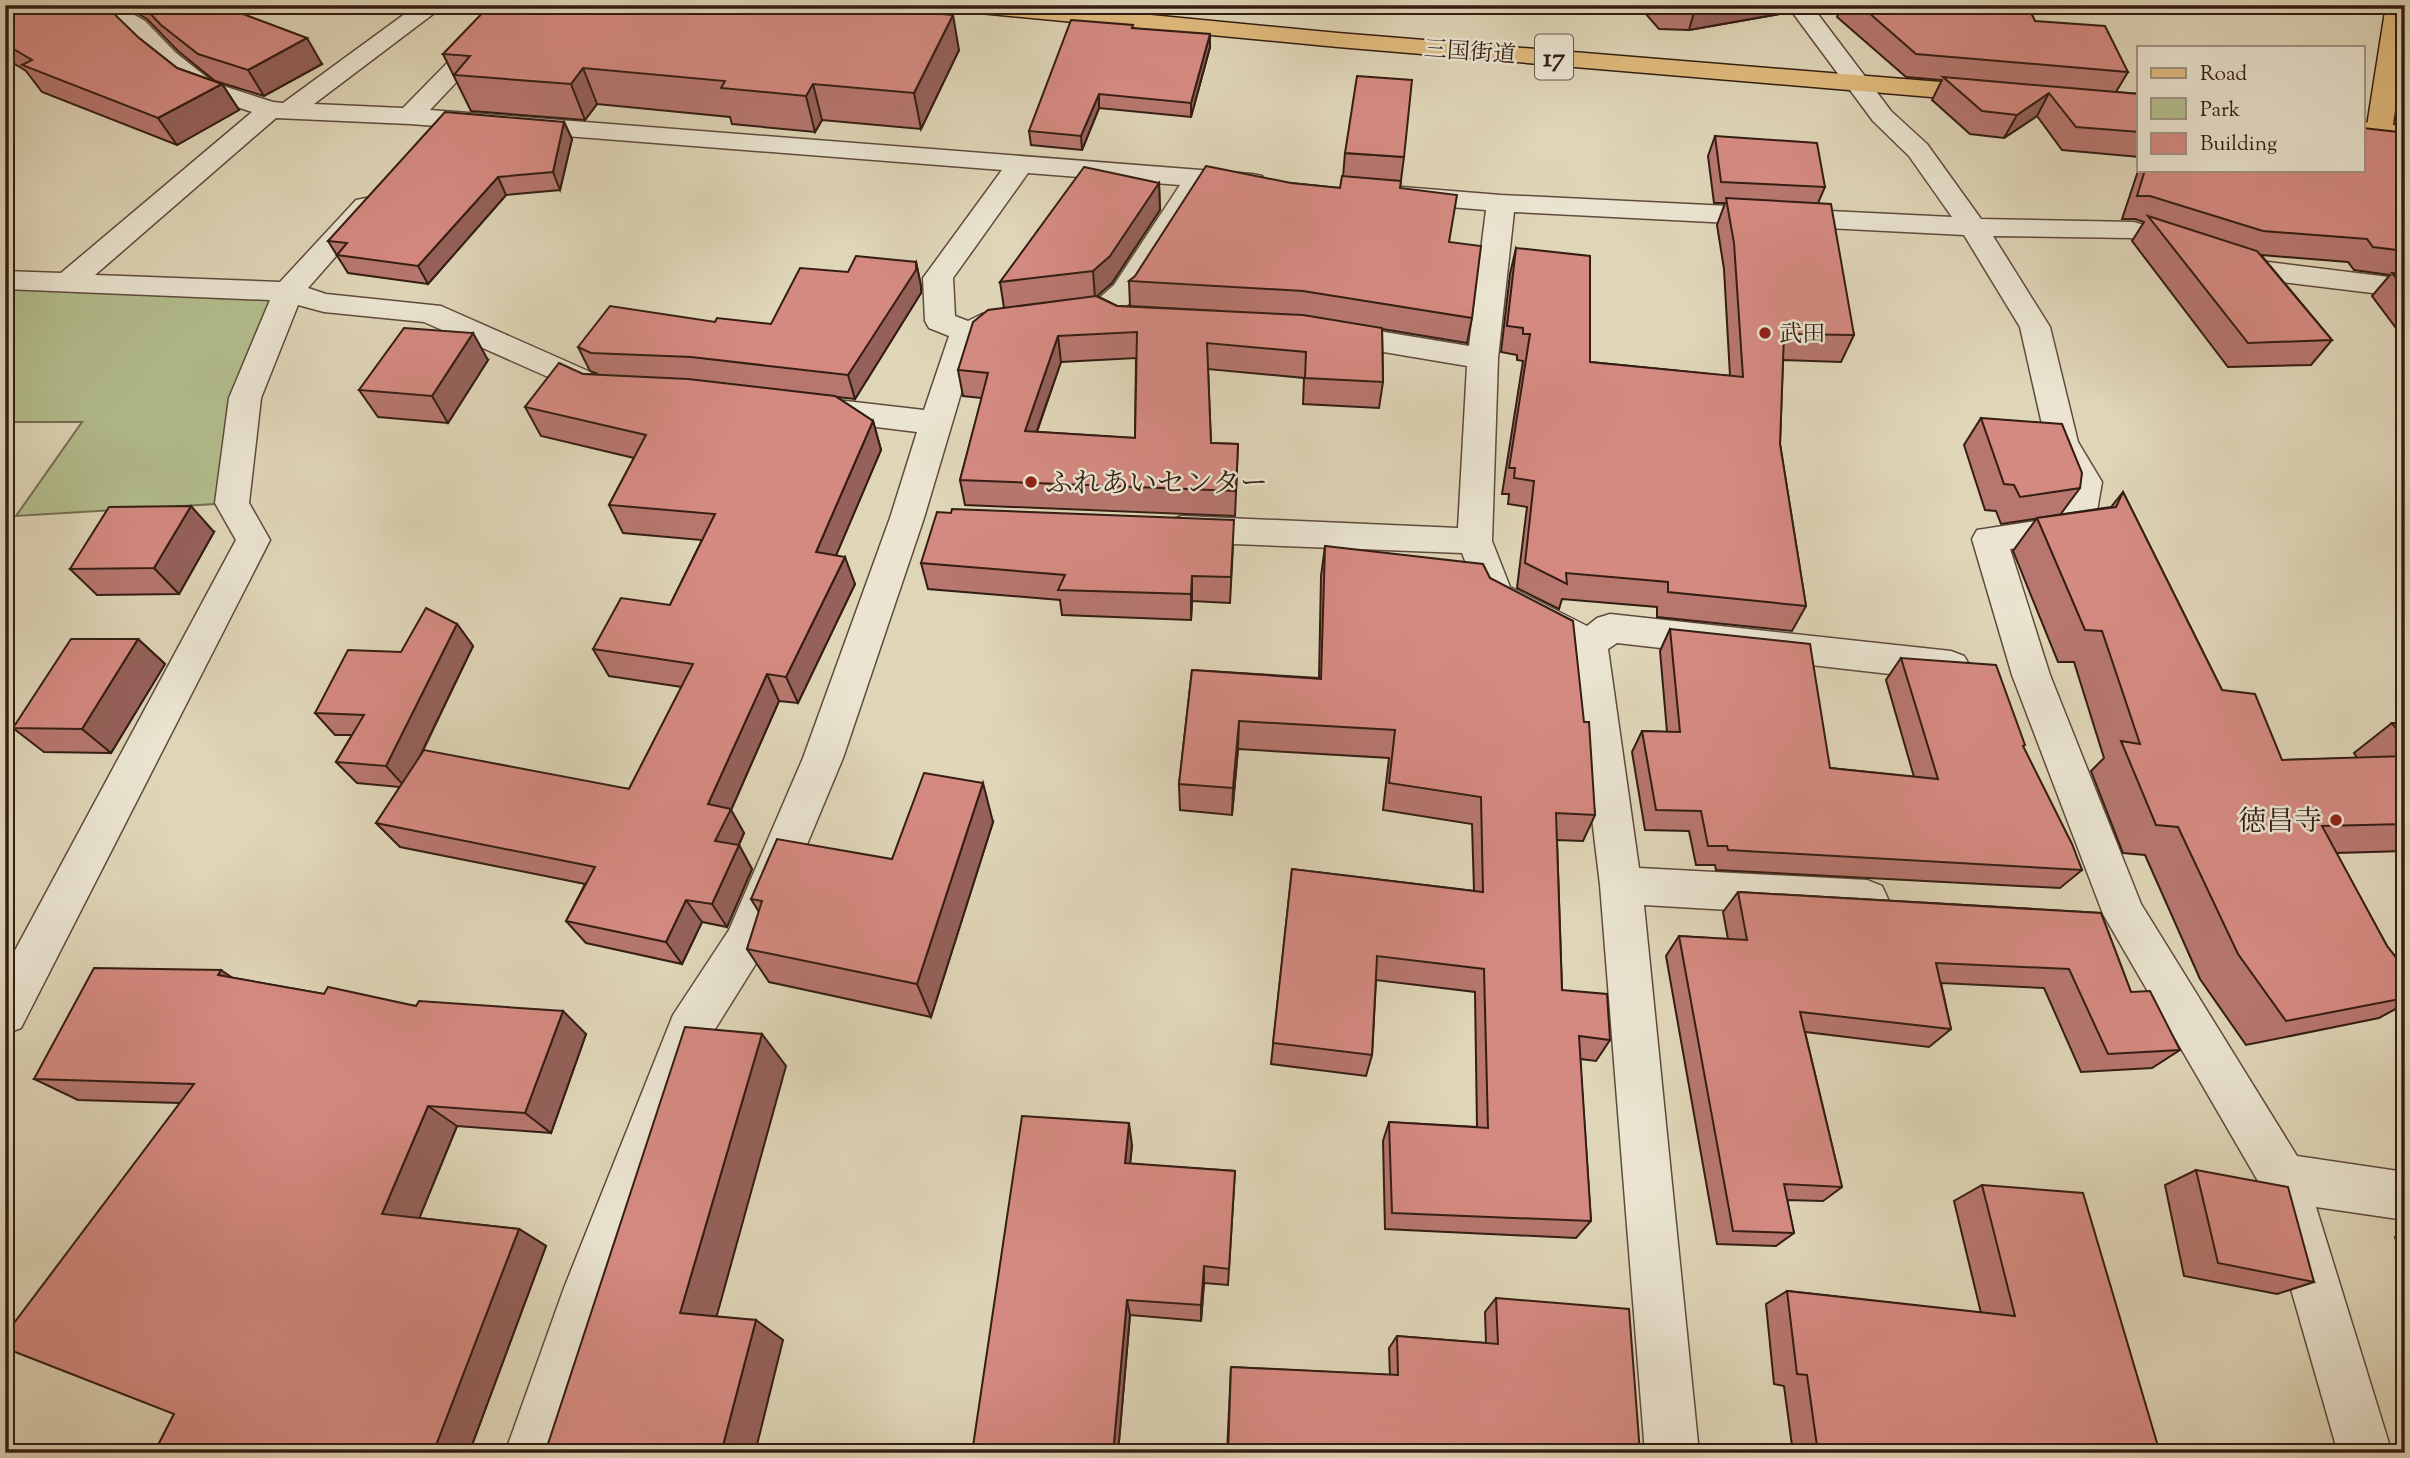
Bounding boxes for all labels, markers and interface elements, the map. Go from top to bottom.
street label: 三国街道 [1423,34,1517,73]
road number: 17 [1535,34,1573,80]
legend [2137,46,2364,172]
text: Road [2200,60,2247,90]
text: Park [2200,96,2241,126]
text: Building [2200,130,2277,160]
place label: 武田 [1779,319,1825,352]
marker: 武田 [1757,325,1773,341]
place label: ふれあいセンター [1045,465,1268,505]
marker: ふれあいセンター [1023,474,1039,490]
place label: 徳昌寺 [2238,803,2322,843]
marker: 徳昌寺 [2328,812,2344,828]

